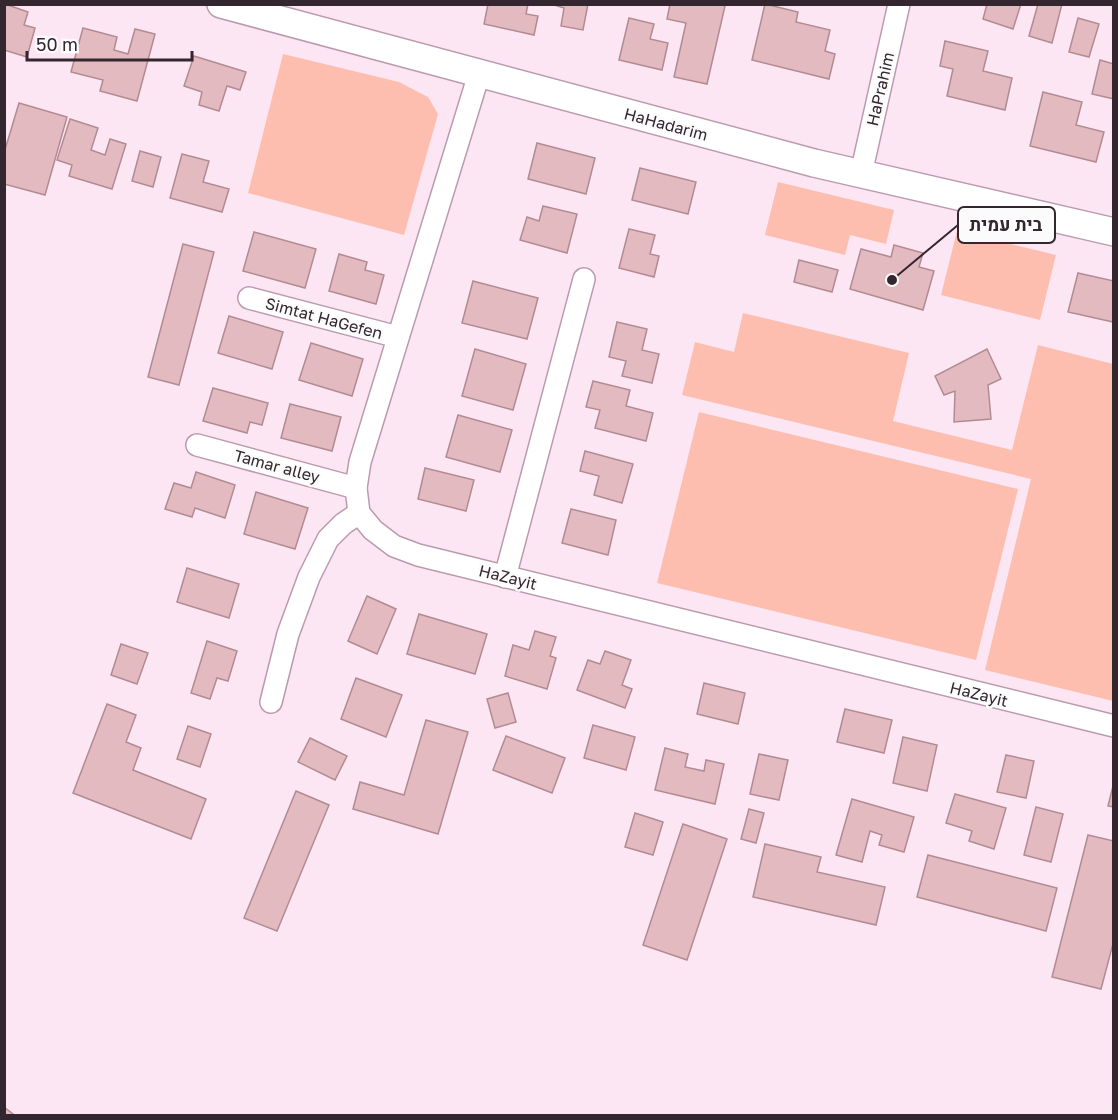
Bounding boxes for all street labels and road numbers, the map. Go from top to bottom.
street label: HaPrahim [862,50,898,128]
street label: HaHadarim [622,103,710,145]
street label: Simtat HaGefen [263,293,385,343]
street label: Tamar alley [232,445,322,487]
street label: HaZayit [477,560,539,594]
street label: HaZayit [948,677,1010,711]

